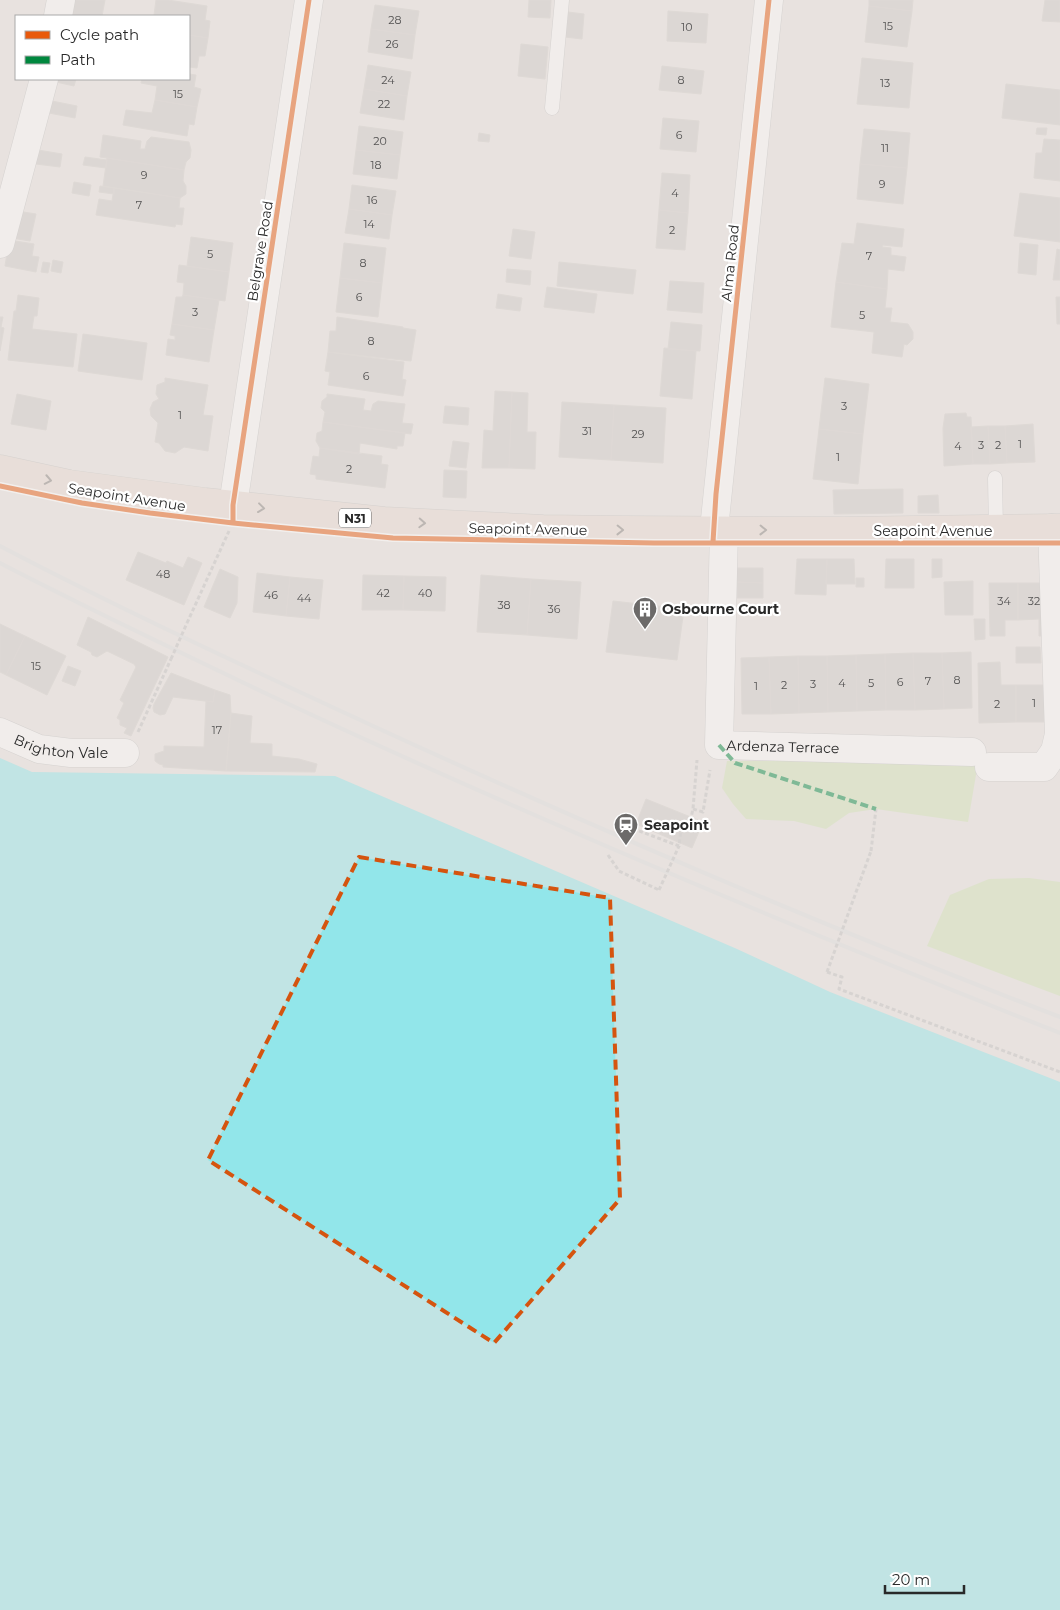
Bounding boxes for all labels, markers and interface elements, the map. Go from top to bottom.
house number: 28 [388,13,402,27]
legend [15,15,190,80]
house number: 15 [883,19,893,33]
house number: 10 [681,20,693,34]
text: Cycle path [60,25,139,44]
house number: 26 [386,37,399,51]
text: Path [60,50,96,69]
house number: 24 [381,73,395,87]
house number: 8 [677,73,685,87]
house number: 13 [880,76,890,90]
house number: 15 [173,87,183,101]
house number: 22 [378,97,390,111]
house number: 6 [676,128,683,142]
house number: 20 [373,134,387,148]
house number: 11 [881,141,889,155]
house number: 18 [371,158,382,172]
house number: 9 [141,168,148,182]
house number: 9 [879,177,886,191]
house number: 4 [671,186,679,200]
house number: 16 [367,193,378,207]
house number: 7 [136,198,142,212]
street label: Belgrave Road [243,199,277,303]
house number: 14 [363,217,375,231]
house number: 2 [669,223,675,237]
street label: Alma Road [717,224,743,302]
house number: 5 [207,247,213,261]
house number: 7 [866,249,872,263]
house number: 8 [359,256,367,270]
house number: 6 [356,290,363,304]
house number: 3 [192,305,198,319]
house number: 5 [859,308,865,322]
house number: 8 [367,334,375,348]
house number: 6 [363,369,370,383]
house number: 3 [841,399,847,413]
house number: 1 [178,408,182,422]
house number: 31 [582,424,592,438]
house number: 29 [632,427,645,441]
house number: 1 [1018,437,1022,451]
house number: 3 [978,438,984,452]
house number: 2 [995,438,1001,452]
house number: 4 [954,439,962,453]
house number: 1 [836,450,840,464]
house number: 2 [346,462,352,476]
one-way arrow [43,474,52,484]
street label: Seapoint Avenue [67,479,187,515]
one-way arrow [257,502,265,513]
road number: N31 [339,508,371,528]
one-way arrow [419,517,427,528]
street label: Seapoint Avenue [468,519,588,539]
street label: Seapoint Avenue [874,522,992,540]
one-way arrow [616,525,624,535]
one-way arrow [759,525,767,535]
house number: 48 [156,567,170,581]
house number: 42 [376,586,390,600]
house number: 40 [418,586,432,600]
house number: 46 [264,588,278,602]
house number: 44 [297,591,312,605]
house number: 34 [997,594,1011,608]
house number: 32 [1028,594,1040,608]
building icon: Osbourne Court [632,596,658,630]
house number: 38 [497,598,511,612]
place label: Osbourne Court [662,600,779,618]
house number: 36 [548,602,561,616]
house number: 15 [31,659,41,673]
house number: 8 [953,673,961,687]
house number: 7 [925,674,931,688]
house number: 6 [897,675,904,689]
house number: 4 [838,676,846,690]
house number: 5 [868,676,874,690]
house number: 3 [810,677,816,691]
house number: 2 [781,678,787,692]
house number: 1 [754,679,758,693]
house number: 1 [1032,696,1036,710]
house number: 2 [994,697,1000,711]
house number: 17 [212,723,222,737]
street label: Brighton Vale [11,730,108,762]
street label: Ardenza Terrace [726,736,840,757]
station icon: Seapoint [613,812,639,846]
place label: Seapoint [644,816,709,834]
scale bar [885,1562,964,1594]
text: 20 m [892,1570,930,1589]

